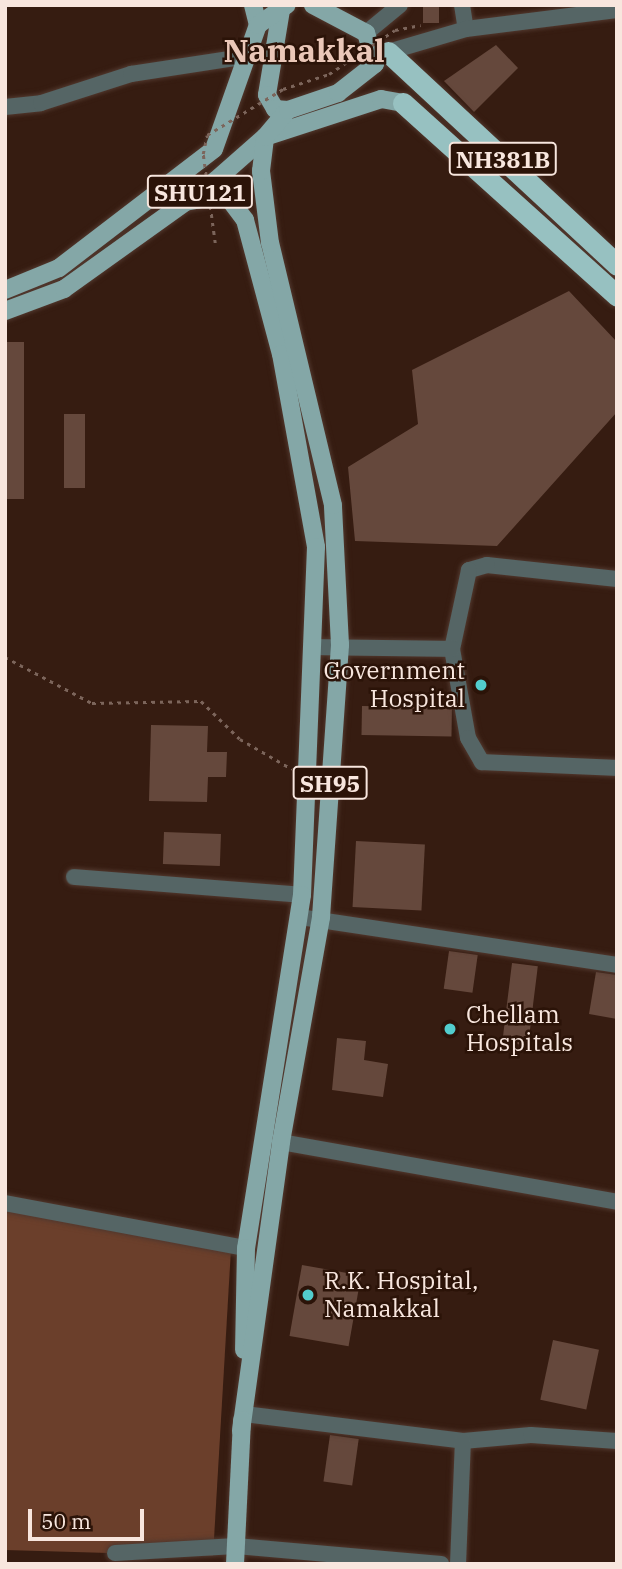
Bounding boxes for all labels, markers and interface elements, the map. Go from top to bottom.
district label: Namakkal [223,31,385,69]
road number: NH381B [449,140,557,178]
road number: SHU121 [146,172,254,211]
place label: Government Hospital [323,657,465,713]
marker: Government Hospital [471,675,491,695]
road number: SH95 [292,764,368,803]
place label: Chellam Hospitals [466,1001,573,1057]
marker: Chellam Hospitals [440,1019,460,1039]
place label: R.K. Hospital, Namakkal [324,1267,478,1323]
marker: R.K. Hospital, Namakkal [298,1285,318,1305]
scale bar [32,1496,147,1540]
text: 50 m [41,1507,91,1535]

